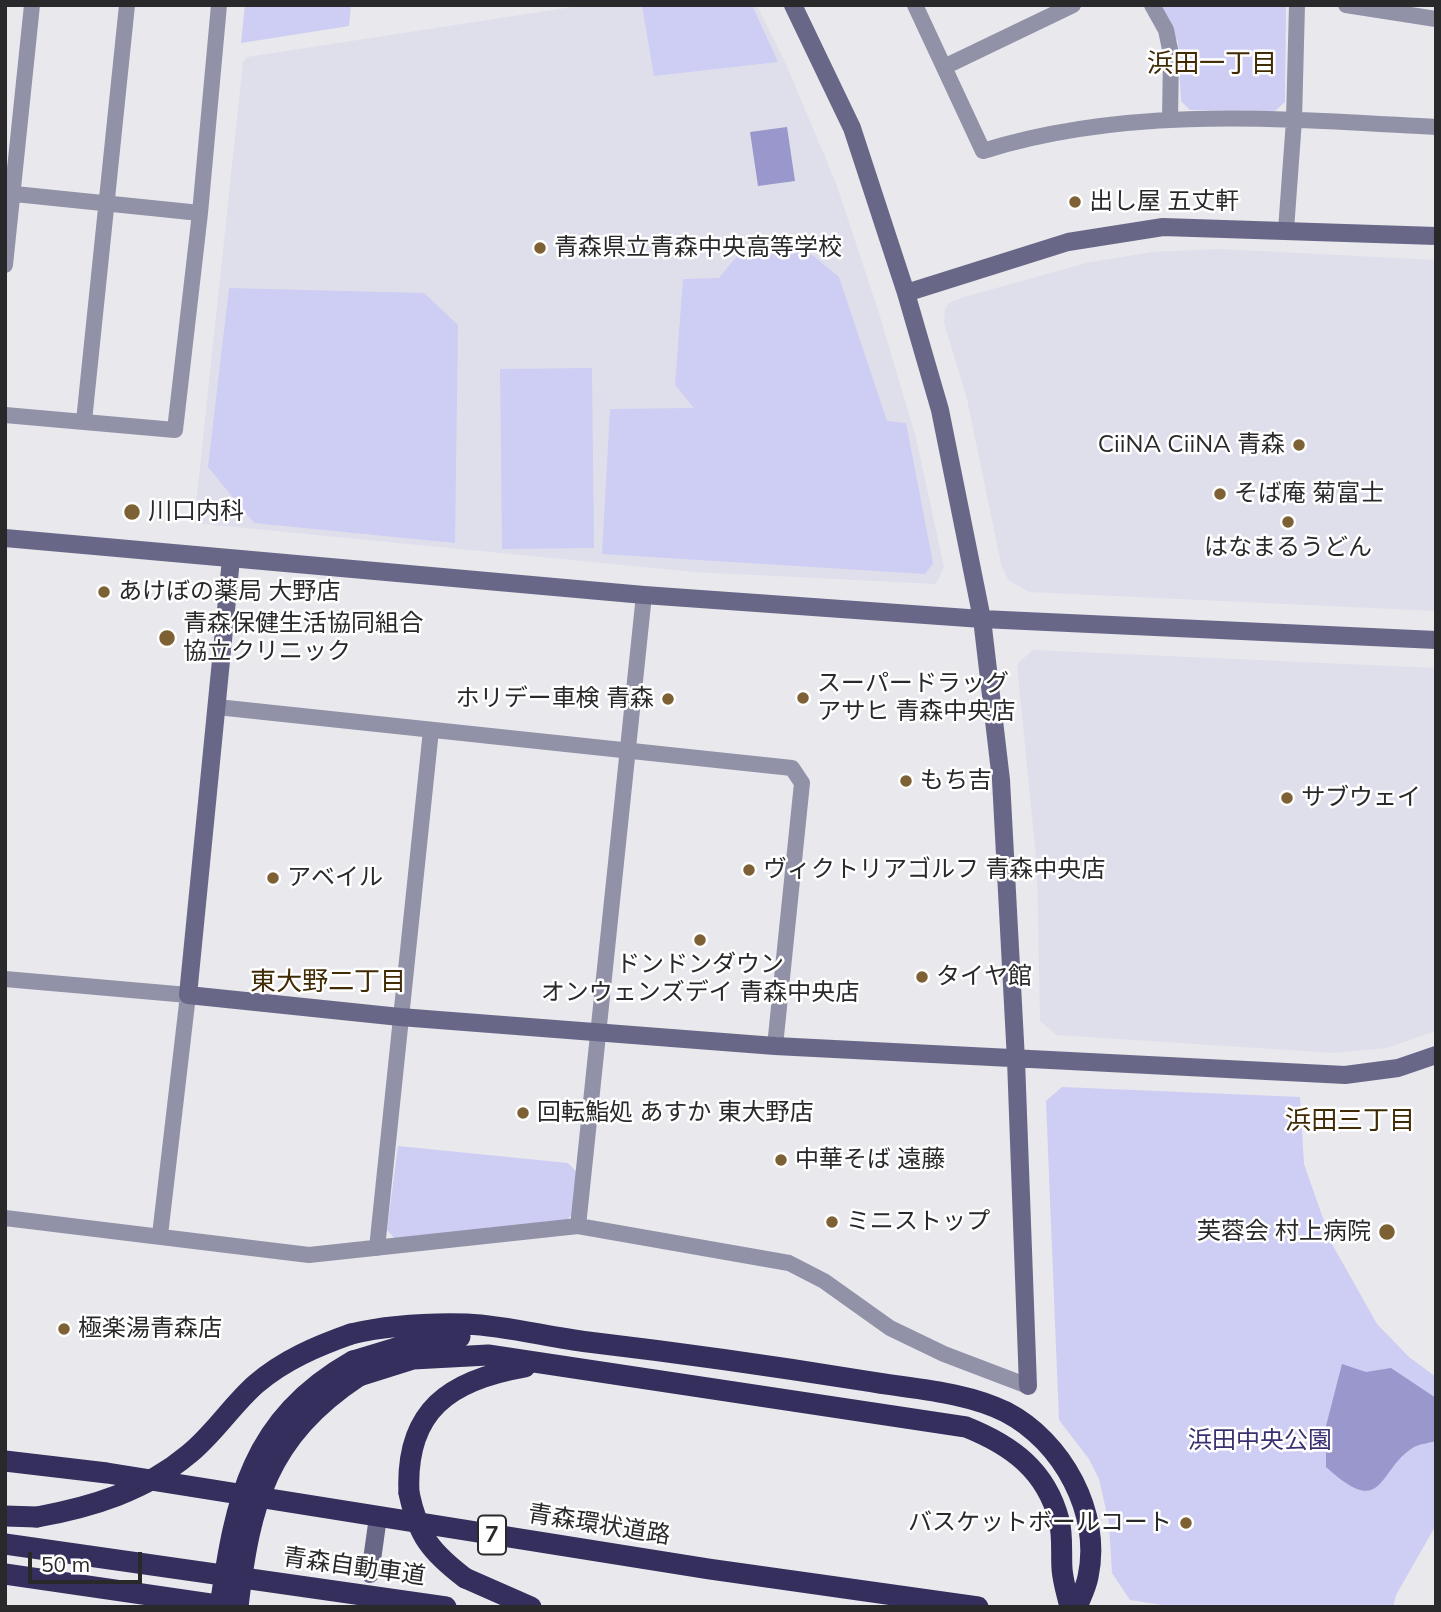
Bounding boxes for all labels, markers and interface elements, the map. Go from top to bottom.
district label: 浜田一丁目 [1147,48,1277,80]
place label: 出し屋 五丈軒 [1089,188,1239,216]
marker: 出し屋 五丈軒 [1067,194,1083,210]
place label: 青森県立青森中央高等学校 [554,234,842,262]
marker: 青森県立青森中央高等学校 [532,240,548,256]
place label: CiiNA CiiNA 青森 [1098,431,1285,459]
marker: CiiNA CiiNA 青森 [1291,437,1307,453]
place label: そば庵 菊富士 [1234,480,1384,508]
marker: そば庵 菊富士 [1212,486,1228,502]
place label: 川口内科 [148,498,244,526]
marker: 川口内科 [122,502,142,522]
marker: はなまるうどん [1280,514,1296,530]
place label: はなまるうどん [1204,534,1372,562]
place label: あけぼの薬局 大野店 [118,578,340,606]
marker: あけぼの薬局 大野店 [96,584,112,600]
place label: 青森保健生活協同組合 協立クリニック [183,610,423,666]
marker: 青森保健生活協同組合 協立クリニック [157,628,177,648]
place label: スーパードラッグ アサヒ 青森中央店 [817,670,1015,726]
place label: ホリデー車検 青森 [456,685,654,713]
marker: スーパードラッグ アサヒ 青森中央店 [795,690,811,706]
marker: ホリデー車検 青森 [660,691,676,707]
place label: もち吉 [920,767,992,795]
marker: もち吉 [898,773,914,789]
place label: サブウェイ [1301,784,1421,812]
marker: サブウェイ [1279,790,1295,806]
place label: ヴィクトリアゴルフ 青森中央店 [763,856,1105,884]
marker: ヴィクトリアゴルフ 青森中央店 [741,862,757,878]
place label: アベイル [287,864,383,892]
marker: アベイル [265,870,281,886]
marker: ドンドンダウン オンウェンズデイ 青森中央店 [692,932,708,948]
place label: ドンドンダウン オンウェンズデイ 青森中央店 [541,951,859,1007]
place label: タイヤ館 [936,963,1032,991]
district label: 東大野二丁目 [250,966,406,998]
marker: タイヤ館 [914,969,930,985]
place label: 回転鮨処 あすか 東大野店 [537,1099,814,1127]
marker: 回転鮨処 あすか 東大野店 [515,1105,531,1121]
district label: 浜田三丁目 [1285,1105,1415,1137]
place label: 中華そば 遠藤 [795,1146,945,1174]
marker: 中華そば 遠藤 [773,1152,789,1168]
place label: ミニストップ [846,1208,990,1236]
marker: ミニストップ [824,1214,840,1230]
place label: 芙蓉会 村上病院 [1197,1218,1371,1246]
marker: 芙蓉会 村上病院 [1377,1222,1397,1242]
place label: 極楽湯青森店 [78,1315,222,1343]
marker: 極楽湯青森店 [56,1321,72,1337]
park label: 浜田中央公園 [1188,1427,1332,1455]
street label: 青森環状道路 [526,1500,672,1550]
place label: バスケットボールコート [908,1509,1172,1537]
marker: バスケットボールコート [1178,1515,1194,1531]
road number: 7 [478,1516,506,1554]
scale bar [32,1538,145,1582]
street label: 青森自動車道 [281,1543,427,1591]
text: 50 m [41,1551,90,1577]

